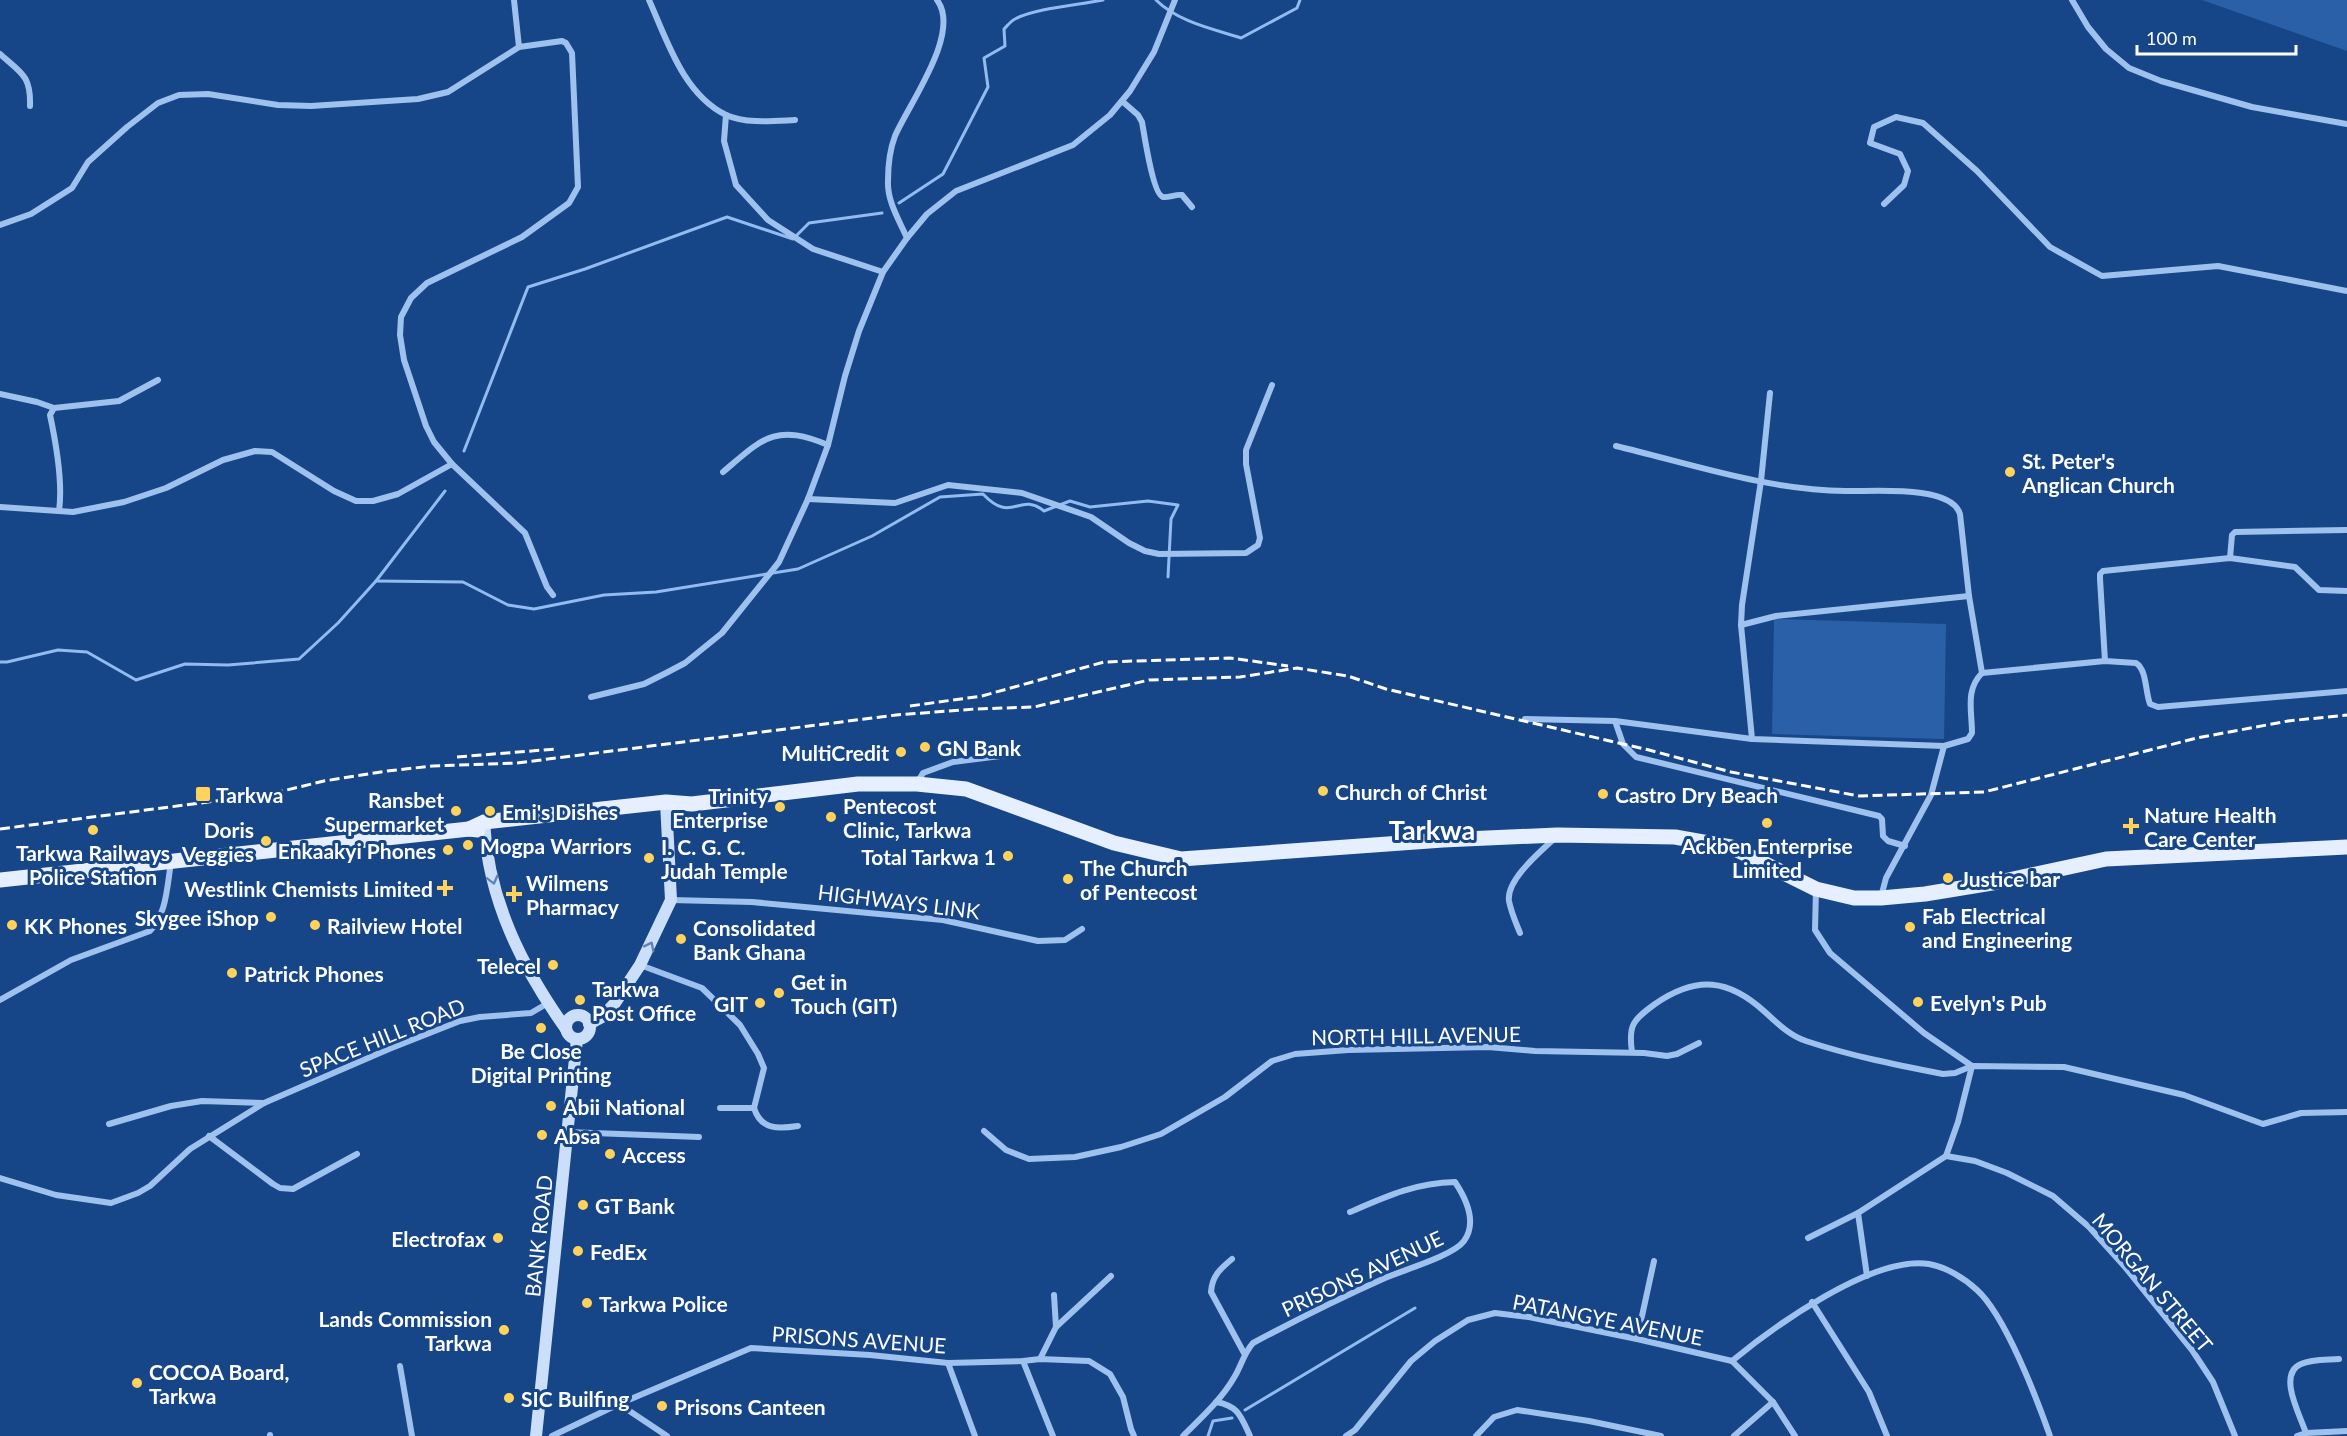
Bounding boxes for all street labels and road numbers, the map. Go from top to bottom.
street label: HIGHWAYS LINK [817,879,981,923]
street label: SPACE HILL ROAD [296,992,468,1082]
street label: NORTH HILL AVENUE [1311,1021,1521,1049]
street label: BANK ROAD [519,1174,557,1298]
street label: MORGAN STREET [2088,1207,2219,1357]
street label: PRISONS AVENUE [1277,1225,1447,1321]
street label: PATANGYE AVENUE [1511,1288,1705,1350]
street label: PRISONS AVENUE [771,1320,947,1358]

